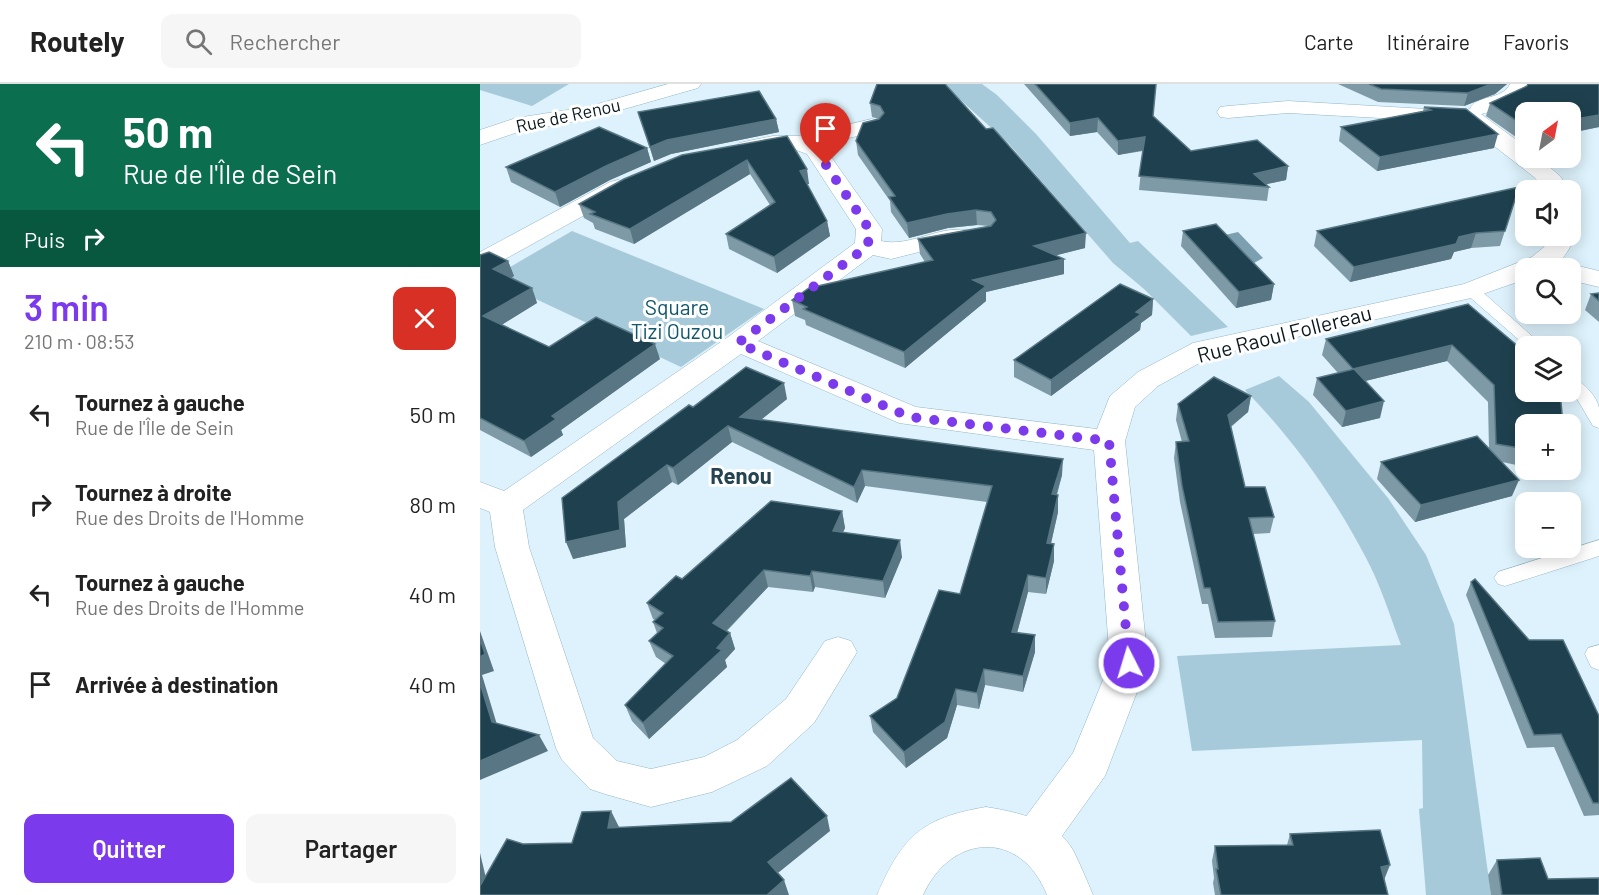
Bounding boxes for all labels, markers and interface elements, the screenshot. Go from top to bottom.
search box [161,14,581,68]
text: Routely [30,24,125,58]
icon: search [182,25,215,58]
text: Rechercher [230,28,340,54]
text: Carte [1304,29,1354,54]
text: Itinéraire [1387,29,1470,54]
text: Favoris [1503,29,1569,54]
street label: Rue de Renou [514,93,622,137]
north arrow [1515,102,1581,168]
map controls [1515,102,1581,558]
pin [800,103,851,165]
text: 50 m [123,106,213,156]
icon: left [24,108,102,186]
icon: arrive [809,112,842,145]
text: Rue de l'Île de Sein [123,157,337,189]
button: sound [1515,180,1581,246]
icon: right [77,222,110,255]
text: Puis [24,226,65,252]
button: search [1515,258,1581,324]
text: 3 min [24,285,109,328]
button: close [393,287,456,350]
park label: Square Tizi Ouzou [631,294,723,343]
street label: Rue Raoul Follereau [1194,299,1374,367]
text: 210 m · 08:53 [24,329,135,353]
button: layers [1515,336,1581,402]
text: Tournez à gauche [75,389,245,415]
icon: left [24,398,57,431]
text: 50 m [410,401,456,427]
button: + [1515,414,1581,480]
text: Rue de l'Île de Sein [75,415,234,439]
district label: Renou [710,462,772,488]
text: Tournez à droite [75,479,232,505]
icon: right [24,488,57,521]
text: 80 m [410,491,456,517]
button: − [1515,492,1581,558]
text: Rue des Droits de l'Homme [75,505,304,529]
text: Tournez à gauche [75,569,245,595]
icon: left [24,578,57,611]
text: 40 m [409,581,456,607]
text: Rue des Droits de l'Homme [75,595,304,619]
position arrow [1097,631,1161,695]
icon: arrive [24,668,57,701]
text: Arrivée à destination [75,671,278,697]
text: 40 m [409,671,456,697]
button: Quitter [24,814,234,883]
button: Partager [246,814,456,883]

